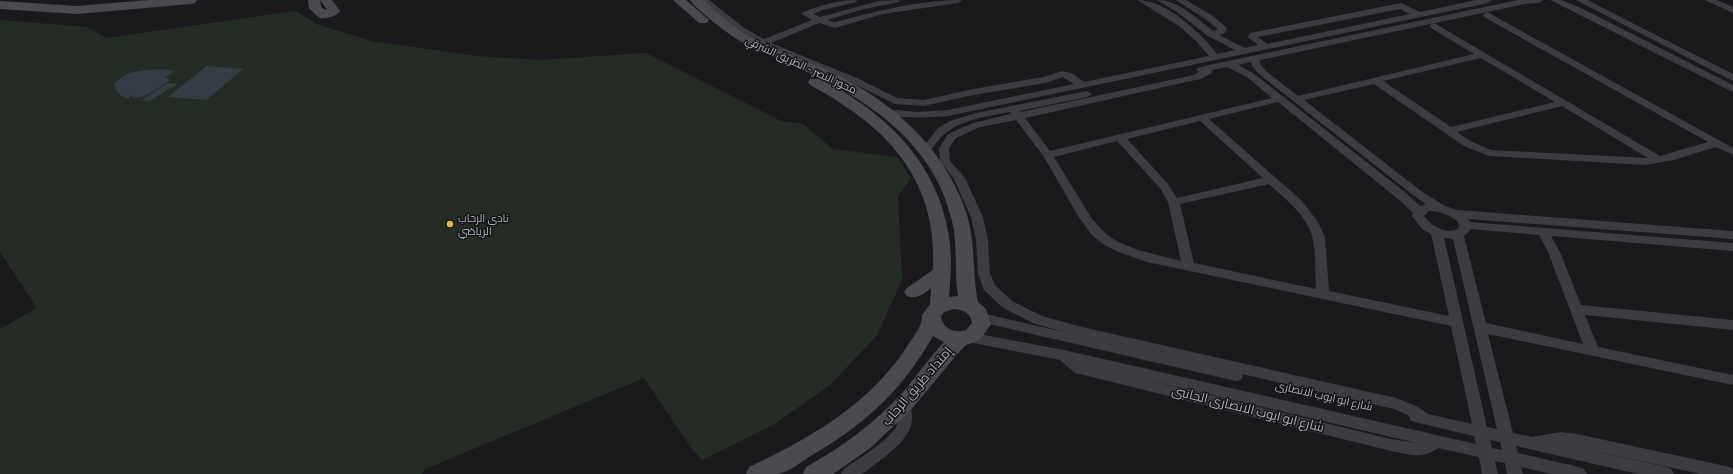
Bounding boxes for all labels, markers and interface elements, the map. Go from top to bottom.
street label: محور النصر - الطريق الشرقي [743,33,859,97]
place label: نادي الرحاب الرياضي [458,211,509,237]
marker: نادي الرحاب الرياضي [445,219,455,229]
street label: إمتداد طريق الرحاب [879,343,955,429]
street label: شارع ابو ايوب الانصارى [1274,378,1374,414]
street label: شارع ابو ايوب الانصارى الجانبى [1170,383,1326,435]

